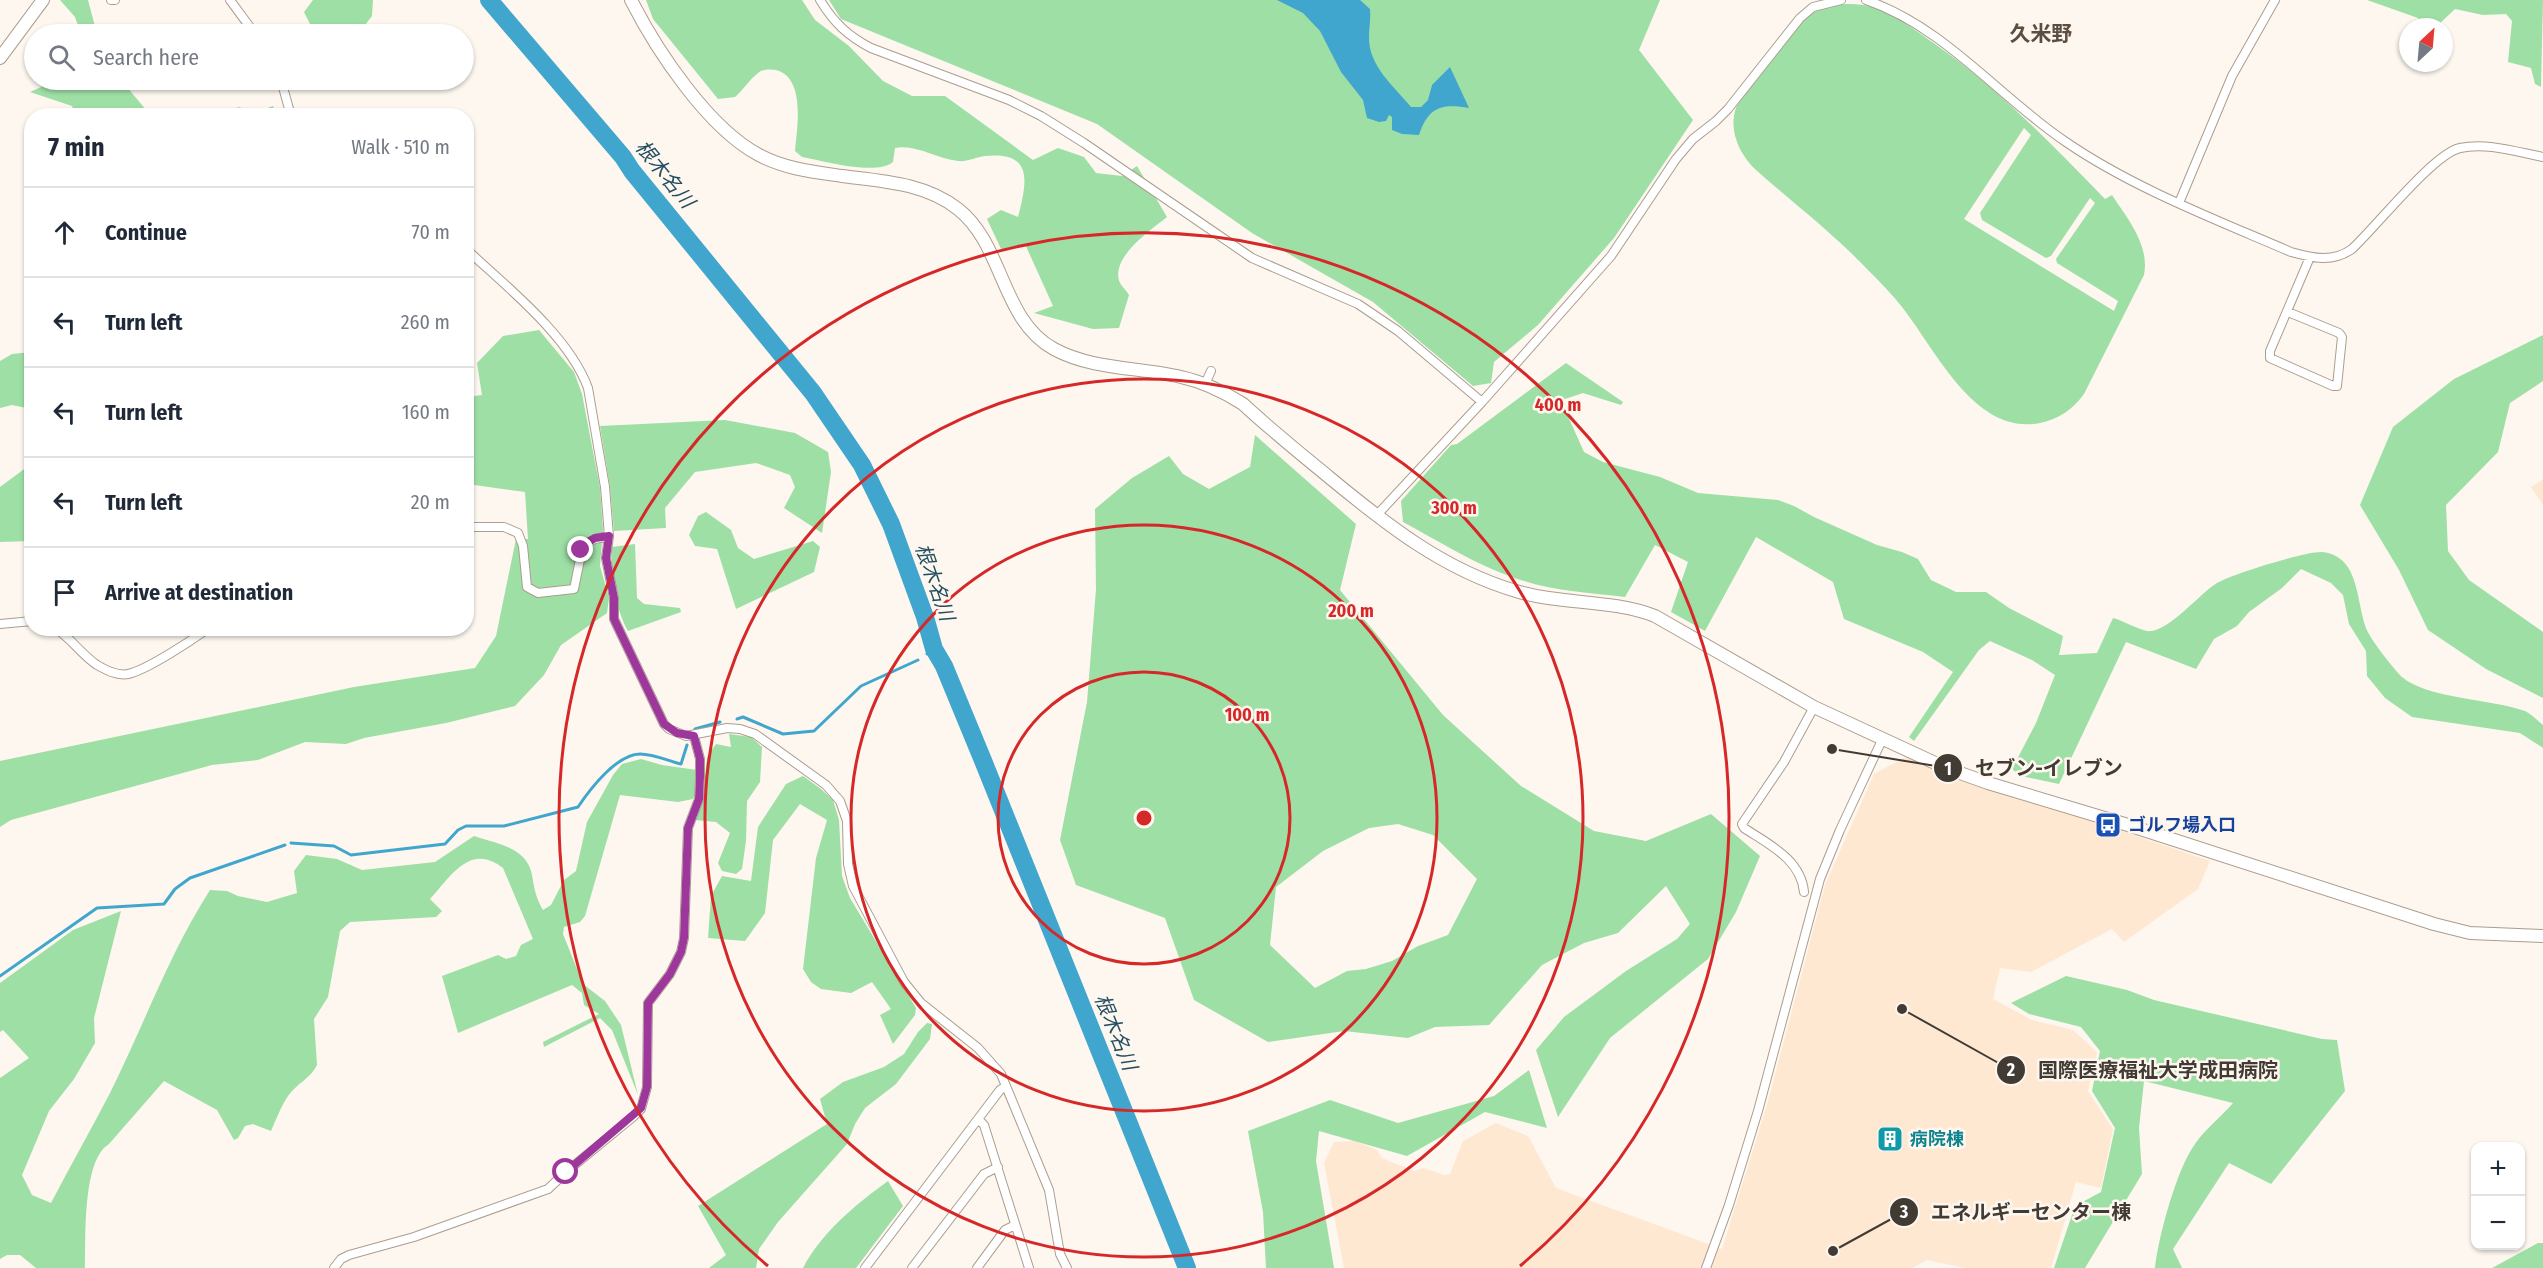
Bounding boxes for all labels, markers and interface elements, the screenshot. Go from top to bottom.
north arrow [2399,18,2453,72]
district label: 久米野 [2010,21,2073,47]
search box [24,24,474,90]
icon: search [45,41,78,74]
text: Search here [93,44,199,71]
text: 7 min [48,132,105,163]
text: Walk · 510 m [351,135,450,159]
water label: 根木名川 [631,135,701,214]
icon: ahead [48,216,81,249]
text: Continue [105,219,187,246]
text: 70 m [412,220,450,244]
icon: left [48,306,81,339]
text: Turn left [105,309,183,336]
text: 260 m [401,310,450,334]
text: 400 m [1535,394,1581,416]
icon: left [48,396,81,429]
text: Turn left [105,399,183,426]
text: 160 m [402,400,450,424]
icon: left [48,486,81,519]
text: Turn left [105,489,183,516]
text: 20 m [411,490,450,514]
text: 300 m [1430,497,1477,519]
route end [567,536,593,562]
water label: 根木名川 [911,540,960,626]
icon: arrive [48,576,81,609]
text: Arrive at destination [105,579,293,606]
text: 200 m [1327,600,1374,622]
text: 100 m [1225,704,1269,726]
callout: セブン-イレブン [1933,749,2135,787]
text: セブン-イレブン [1975,756,2123,780]
text: 1 [1944,758,1952,780]
centre of rings [1134,808,1154,828]
bus stop icon: ゴルフ場入口 [2093,810,2123,840]
place label: ゴルフ場入口 [2128,814,2236,836]
water label: 根木名川 [1090,990,1143,1075]
callout: 国際医療福祉大学成田病院 [1996,1051,2290,1089]
text: 国際医療福祉大学成田病院 [2038,1058,2278,1082]
text: 2 [2006,1059,2015,1081]
building icon: 病院棟 [1875,1124,1905,1154]
place label: 病院棟 [1910,1128,1964,1150]
map controls [2471,1142,2525,1250]
button: + [2471,1142,2525,1196]
route start [552,1158,578,1184]
callout: エネルギーセンター棟 [1889,1193,2143,1231]
button: − [2471,1196,2525,1250]
text: エネルギーセンター棟 [1931,1200,2131,1224]
text: 3 [1899,1201,1909,1223]

